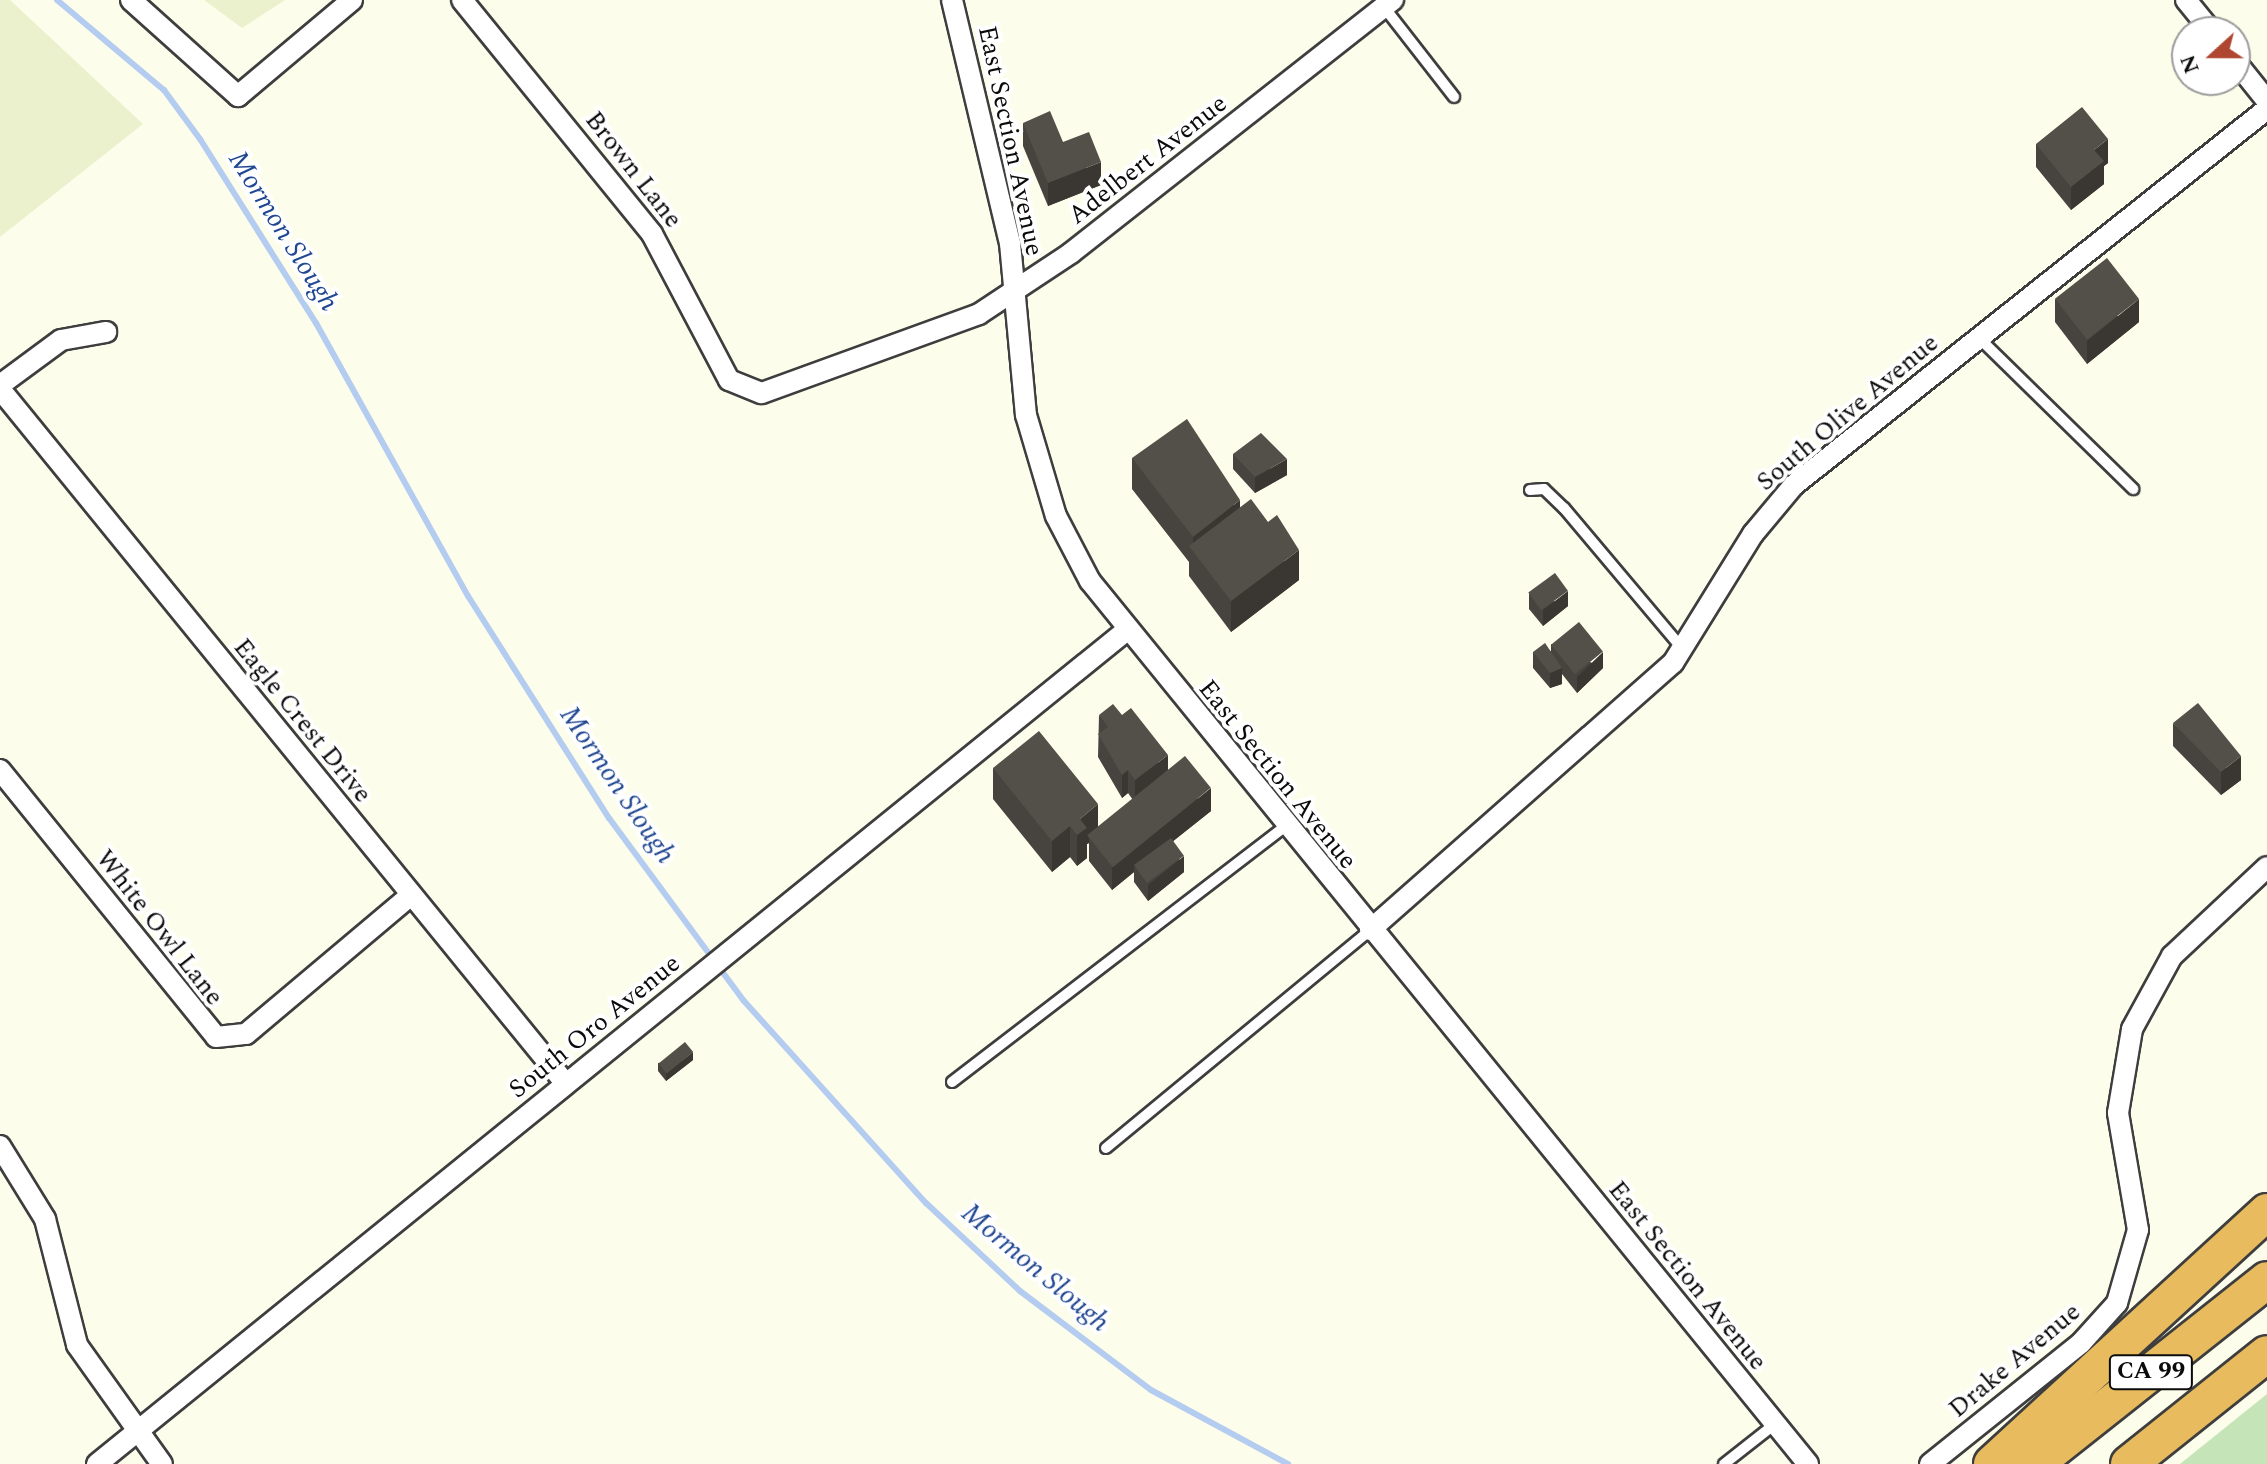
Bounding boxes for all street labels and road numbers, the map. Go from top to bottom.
street label: East Section Avenue [970,23,1050,259]
street label: Adelbert Avenue [1062,88,1234,232]
street label: Brown Lane [578,105,688,235]
street label: South Olive Avenue [1751,328,1945,498]
street label: Eagle Crest Drive [226,633,378,809]
street label: East Section Avenue [1191,674,1363,876]
street label: White Owl Lane [89,844,229,1012]
street label: South Oro Avenue [503,948,687,1106]
street label: East Section Avenue [1601,1175,1773,1377]
street label: Drake Avenue [1943,1297,2087,1425]
road number: CA 99 [2107,1352,2195,1392]

